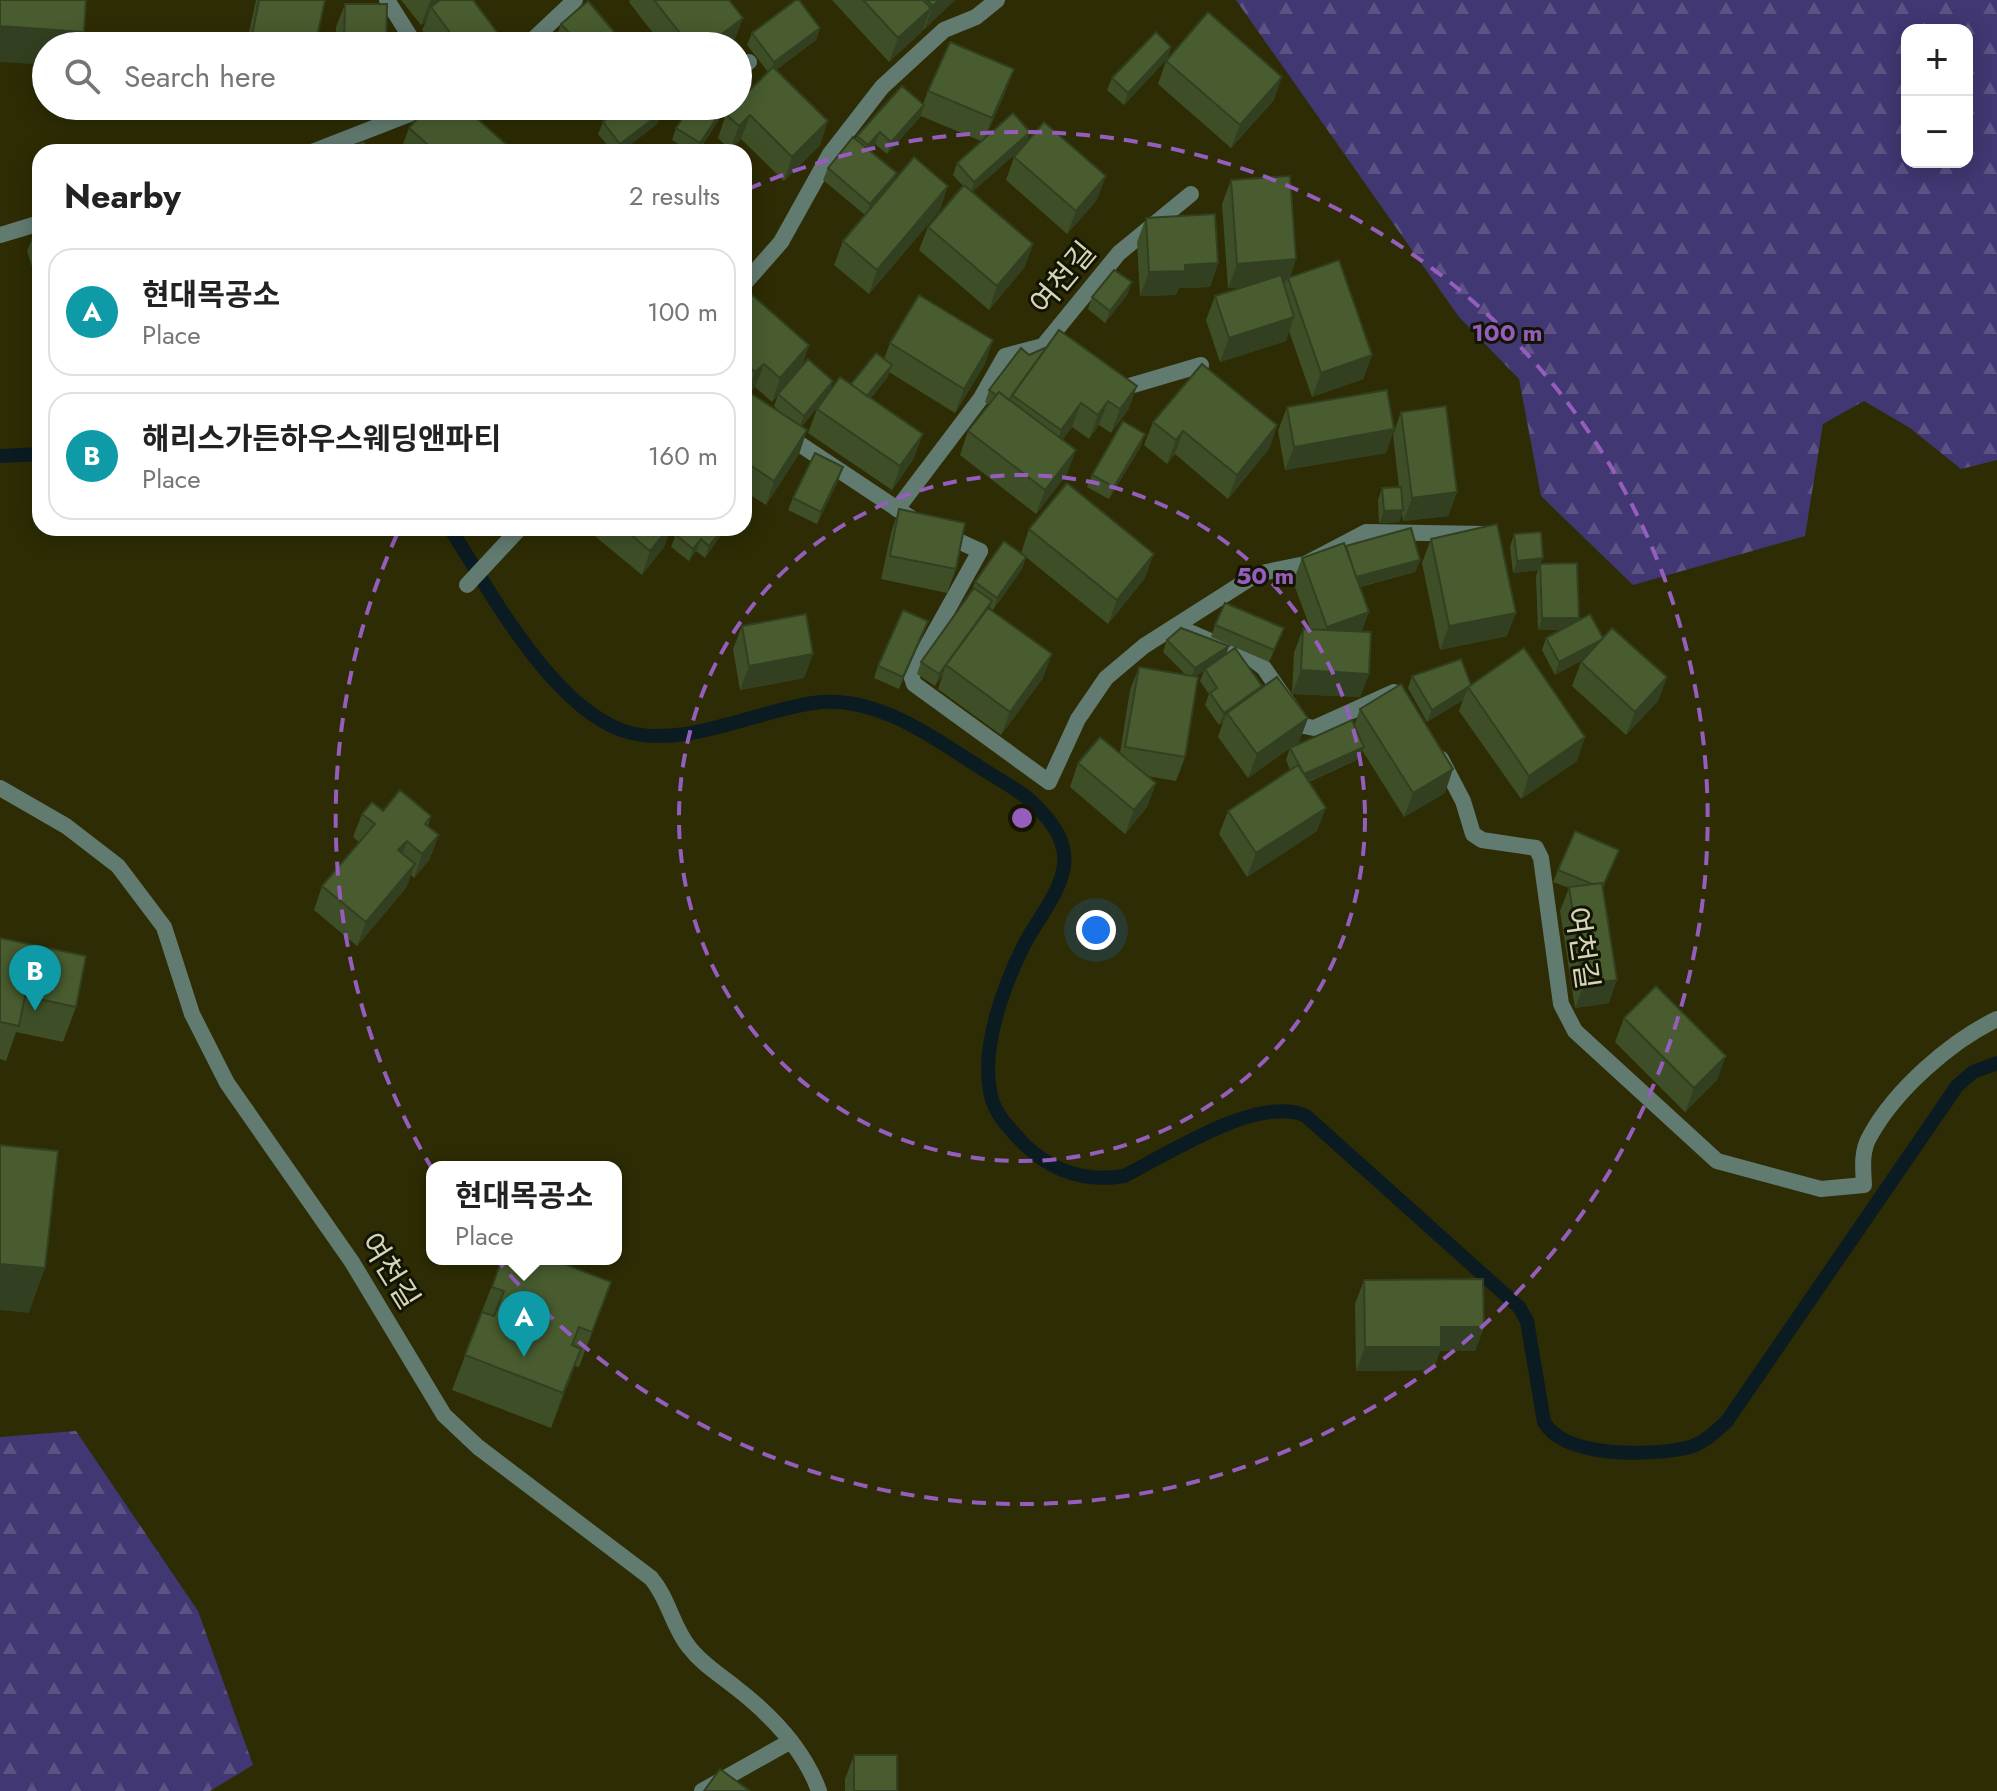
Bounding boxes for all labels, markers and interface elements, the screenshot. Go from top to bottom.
map controls [1901,24,1973,168]
button: + [1901,24,1973,96]
search box [32,32,752,120]
icon: search [60,54,104,98]
text: Search here [124,55,276,98]
button: − [1901,96,1973,168]
text: Nearby [64,172,181,221]
text: 2 results [629,177,720,215]
street label: 여천길 [1020,232,1106,323]
text: 현대목공소 [142,273,280,316]
text: A [82,293,102,331]
text: 100 m [647,293,718,331]
text: 100 m [1472,315,1542,350]
text: Place [142,316,201,354]
text: 해리스가든하우스웨딩앤파티 [142,417,501,460]
text: B [83,437,101,475]
text: 160 m [648,437,718,475]
text: Place [142,460,201,498]
text: 50 m [1236,558,1294,593]
centre of rings [1008,804,1036,832]
street label: 여천길 [1555,904,1610,992]
your location [1076,910,1116,950]
pin: B [9,945,61,1011]
popup [426,1161,622,1265]
text: 현대목공소 [455,1174,593,1217]
text: Place [455,1217,514,1255]
street label: 여천길 [350,1224,431,1317]
pin: A [498,1291,550,1357]

